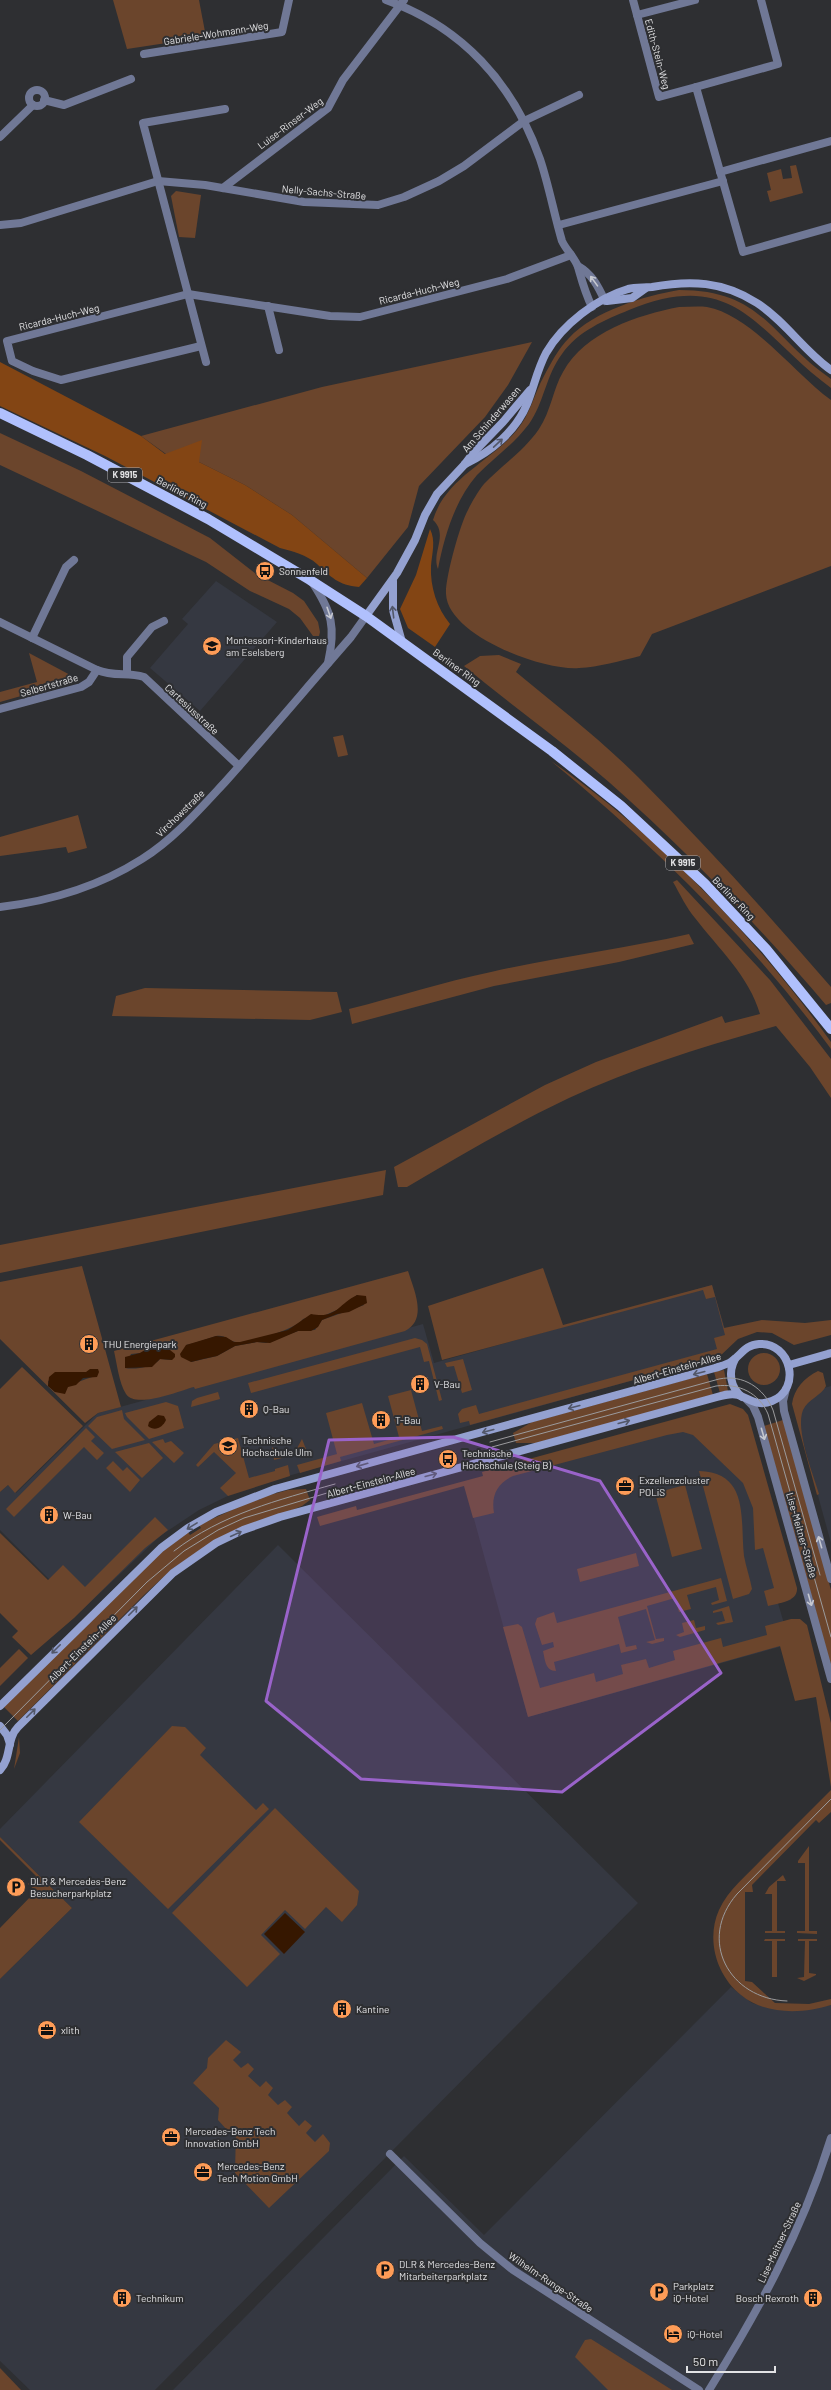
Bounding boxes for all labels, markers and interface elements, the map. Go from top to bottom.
street label: Edith-Stein-Weg [643,17,673,91]
street label: Gabriele-Wohmann-Weg [163,19,269,47]
street label: Luise-Rinser-Weg [255,95,325,151]
street label: Nelly-Sachs-Straße [281,182,367,202]
street label: Ricarda-Huch-Weg [378,275,460,307]
one-way arrow [590,275,598,286]
street label: Ricarda-Huch-Weg [18,301,100,333]
street label: Am Schinderwasen [459,384,523,454]
one-way arrow [492,439,502,448]
road number: K 9915 [108,468,142,482]
street label: Berliner Ring [155,474,209,510]
bus stop icon: Sonnenfeld [254,560,276,582]
place label: Sonnenfeld [279,565,328,577]
one-way arrow [390,606,397,619]
one-way arrow [326,607,333,620]
place label: Montessori-Kinderhaus am Eselsberg [226,634,327,658]
school or university icon: Montessori-Kinderhaus am Eselsberg [201,635,223,657]
street label: Berliner Ring [431,646,483,688]
street label: Selbertstraße [19,671,79,699]
street label: Cartesiusstraße [163,681,221,737]
street label: Virchowstraße [153,787,207,839]
road number: K 9915 [666,856,700,870]
street label: Berliner Ring [710,874,758,922]
building icon: THU Energiepark [78,1333,100,1355]
place label: THU Energiepark [103,1338,176,1350]
street label: Albert-Einstein-Allee [632,1350,722,1386]
one-way arrow [693,1370,706,1377]
building icon: V-Bau [409,1373,431,1395]
place label: V-Bau [434,1378,460,1390]
building icon: Q-Bau [238,1398,260,1420]
place label: Q-Bau [263,1403,289,1415]
one-way arrow [567,1404,580,1411]
building icon: T-Bau [370,1409,392,1431]
place label: T-Bau [395,1414,421,1426]
one-way arrow [617,1418,630,1426]
one-way arrow [481,1428,494,1435]
one-way arrow [760,1428,767,1441]
place label: Technische Hochschule Ulm [242,1434,312,1458]
school or university icon: Technische Hochschule Ulm [217,1435,239,1457]
place label: Technische Hochschule (Steig B) [462,1447,551,1471]
bus stop icon: Technische Hochschule (Steig B) [437,1448,459,1470]
one-way arrow [356,1462,369,1469]
street label: Albert-Einstein-Allee [325,1464,417,1500]
one-way arrow [424,1471,437,1479]
place label: Exzellenzcluster POLiS [639,1474,710,1498]
office icon: Exzellenzcluster POLiS [614,1475,636,1497]
street label: Lise-Meitner-Straße [784,1491,820,1579]
building icon: W-Bau [38,1504,60,1526]
place label: W-Bau [63,1509,92,1521]
one-way arrow [186,1522,198,1530]
one-way arrow [230,1529,242,1537]
one-way arrow [816,1535,824,1548]
one-way arrow [807,1593,814,1606]
one-way arrow [128,1606,138,1616]
street label: Albert-Einstein-Allee [46,1612,118,1684]
one-way arrow [51,1645,61,1654]
one-way arrow [26,1708,36,1718]
place label: DLR & Mercedes-Benz Besucherparkplatz [30,1875,127,1899]
parking icon: DLR & Mercedes-Benz Besucherparkplatz [5,1876,27,1898]
building icon: Kantine [331,1998,353,2020]
place label: Kantine [356,2003,389,2015]
office icon: xlith [36,2019,58,2041]
place label: xlith [61,2024,80,2036]
place label: Mercedes-Benz Tech Innovation GmbH [185,2125,275,2149]
office icon: Mercedes-Benz Tech Innovation GmbH [160,2126,182,2148]
place label: Mercedes-Benz Tech Motion GmbH [217,2160,298,2184]
office icon: Mercedes-Benz Tech Motion GmbH [192,2161,214,2183]
street label: Lise-Meitner-Straße [755,2199,803,2285]
street label: Wilhelm-Runge-Straße [506,2249,596,2315]
place label: DLR & Mercedes-Benz Mitarbeiterparkplatz [399,2258,496,2282]
parking icon: DLR & Mercedes-Benz Mitarbeiterparkplatz [374,2259,396,2281]
place label: Parkplatz iQ-Hotel [673,2280,714,2304]
parking icon: Parkplatz iQ-Hotel [648,2281,670,2303]
building icon: Technikum [111,2287,133,2309]
building icon: Bosch Rexroth [802,2287,824,2309]
place label: Technikum [136,2292,184,2304]
place label: Bosch Rexroth [736,2292,799,2304]
hotel icon: iQ-Hotel [662,2323,684,2345]
place label: iQ-Hotel [687,2328,722,2340]
scale bar [687,2348,775,2374]
text: 50 m [693,2354,718,2368]

